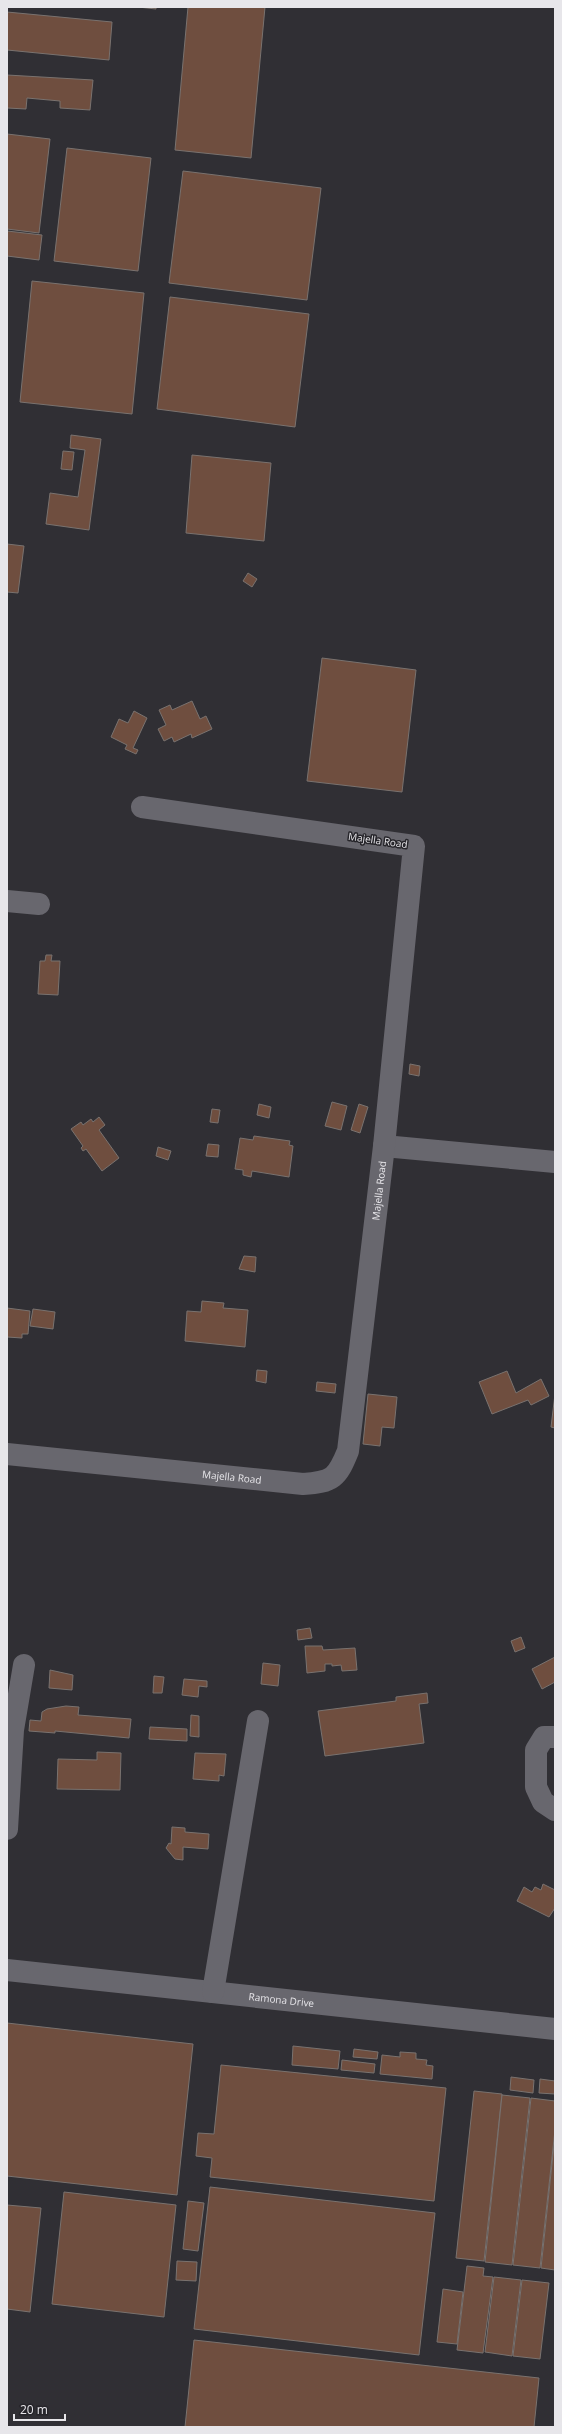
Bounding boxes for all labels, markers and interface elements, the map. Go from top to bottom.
street label: Majella Road [347,829,409,851]
street label: Majella Road [368,1160,389,1221]
street label: Majella Road [201,1467,262,1487]
street label: Ramona Drive [248,1989,315,2010]
scale bar [14,2396,65,2422]
text: 20 m [20,2401,48,2418]

